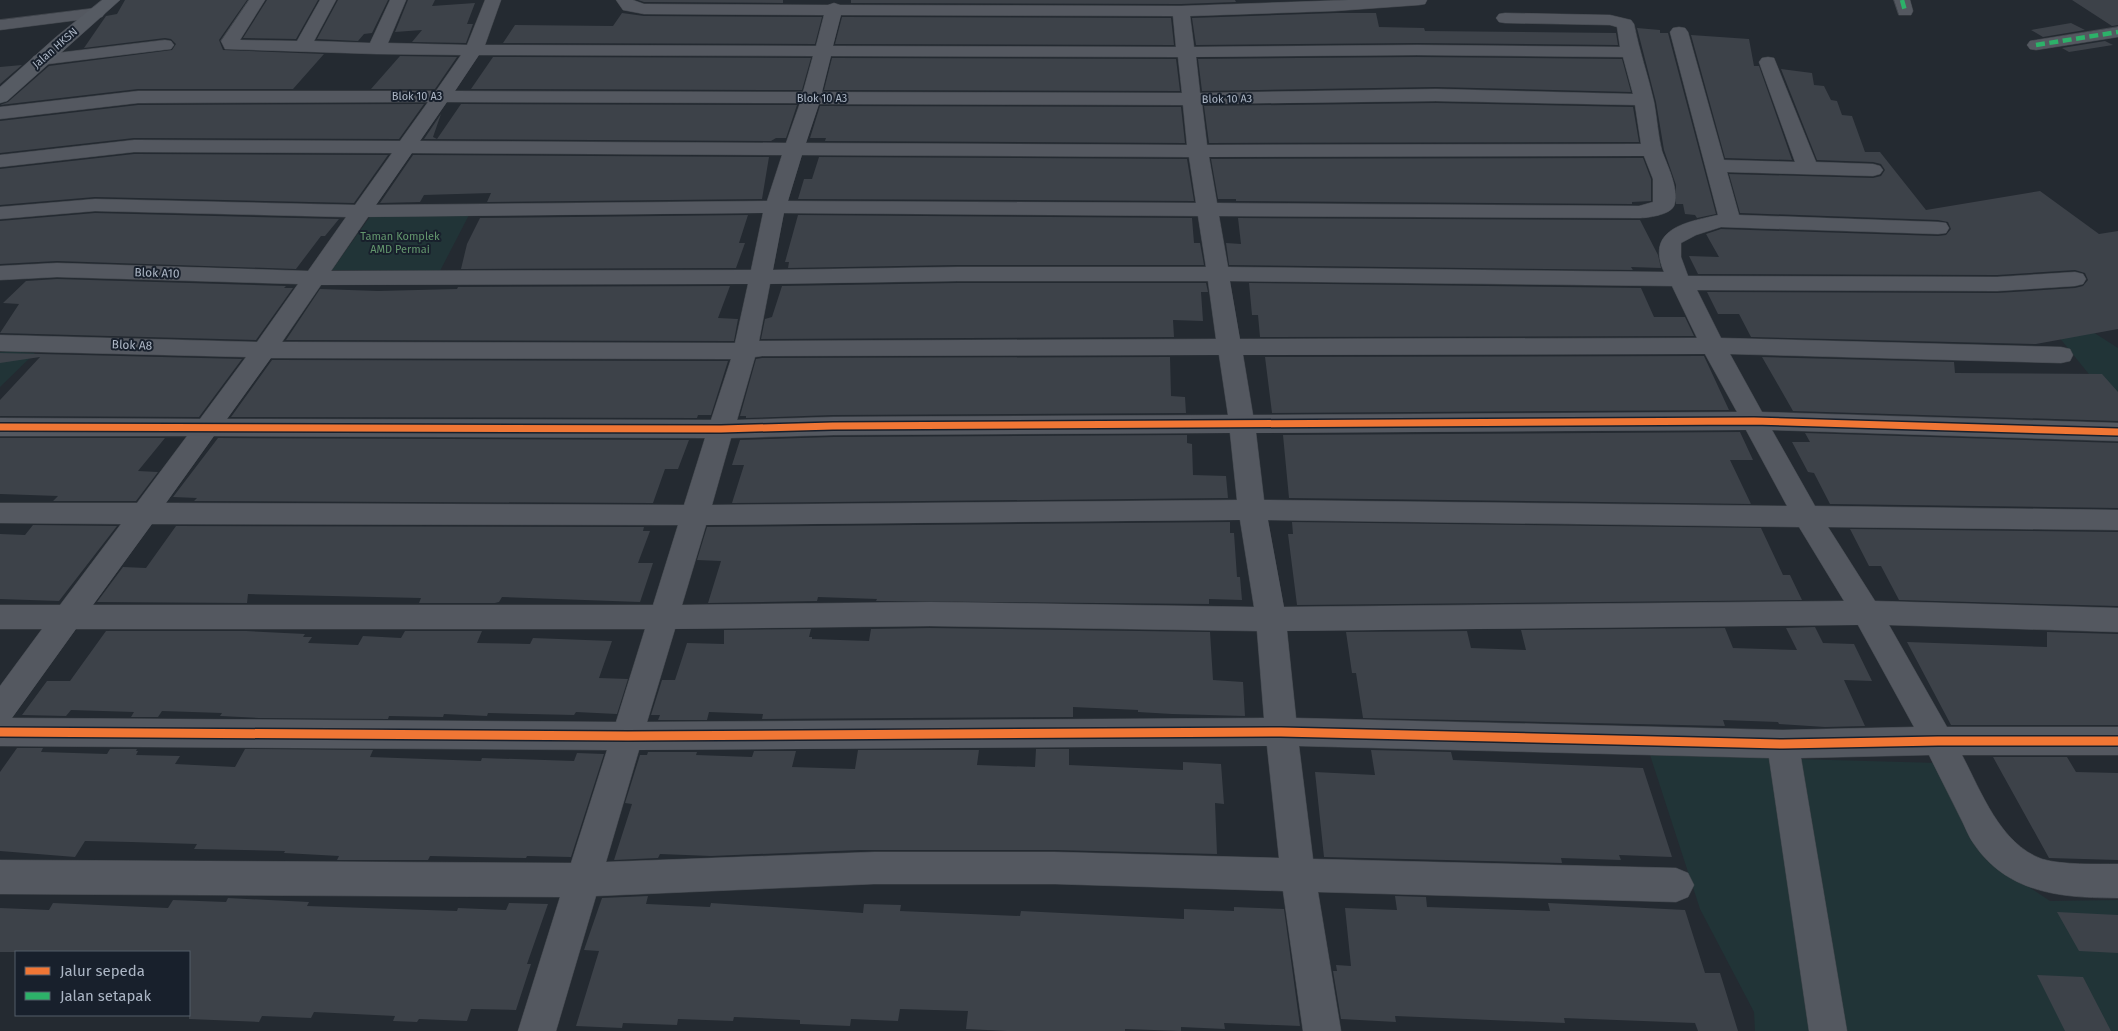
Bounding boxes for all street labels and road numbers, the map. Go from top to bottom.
street label: Jalan HKSN [30,25,80,71]
street label: Blok 10 A3 [392,90,442,103]
street label: Blok 10 A3 [797,92,847,105]
street label: Blok 10 A3 [1202,92,1252,106]
street label: Blok A10 [134,265,180,281]
street label: Blok A8 [111,337,153,353]

